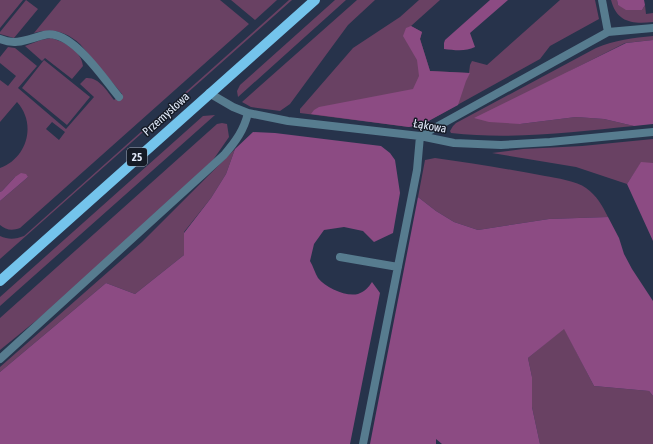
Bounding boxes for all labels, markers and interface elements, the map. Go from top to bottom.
street label: Przemysłowa [140,89,192,139]
street label: Łąkowa [412,116,448,136]
road number: 25 [127,148,147,166]

